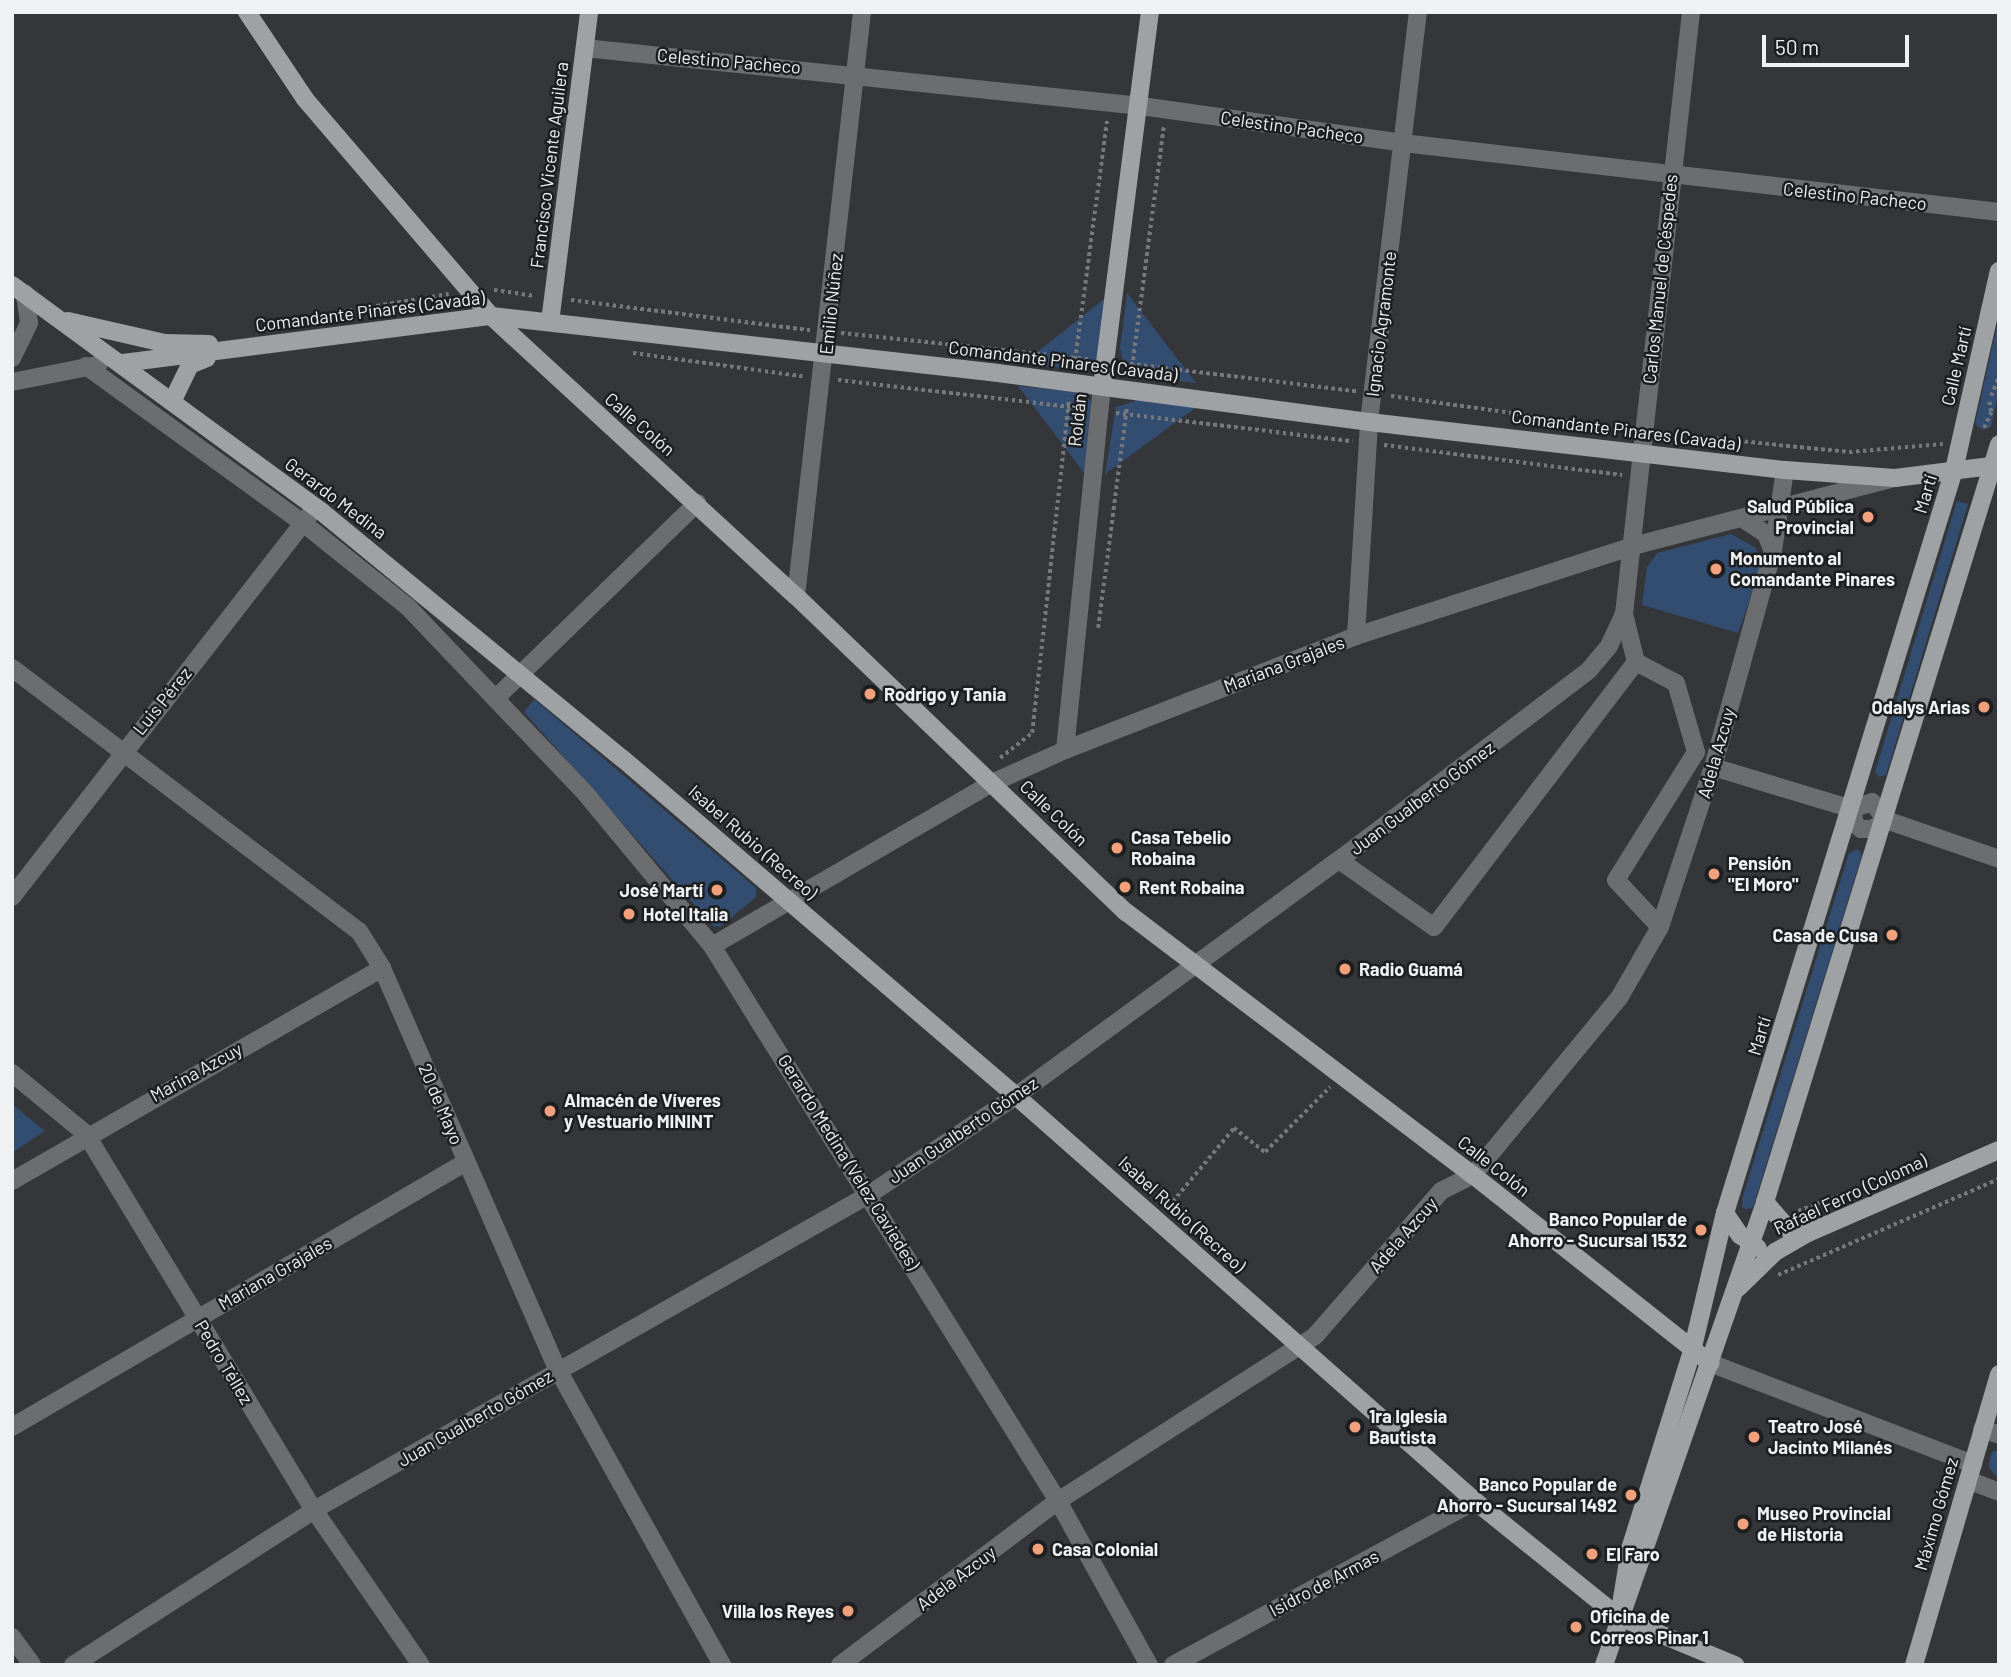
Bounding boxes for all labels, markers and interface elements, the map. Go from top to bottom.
scale bar [1766,21,1913,65]
text: 50 m [1775,34,1819,59]
street label: Celestino Pacheco [656,44,802,78]
street label: Francisco Vicente Aguilera [526,61,572,269]
street label: Celestino Pacheco [1219,106,1365,148]
street label: Carlos Manuel de Céspedes [1638,173,1682,385]
street label: Celestino Pacheco [1782,178,1928,214]
street label: Ignacio Agramonte [1361,250,1401,398]
street label: Emilio Núñez [815,252,847,356]
street label: Comandante Pinares (Cavada) [254,286,486,336]
street label: Calle Martí [1936,324,1976,408]
street label: Comandante Pinares (Cavada) [947,336,1179,386]
street label: Calle Colón [601,388,679,460]
street label: Roldán [1063,392,1091,448]
street label: Comandante Pinares (Cavada) [1510,405,1742,455]
street label: Gerardo Medina [281,453,391,543]
street label: Martí [1909,472,1941,516]
place label: Salud Pública Provincial [1747,496,1854,538]
marker: Salud Pública Provincial [1860,509,1876,525]
place label: Monumento al Comandante Pinares [1730,548,1895,590]
marker: Monumento al Comandante Pinares [1708,561,1724,577]
street label: Mariana Grajales [1221,631,1347,697]
street label: Luis Pérez [128,663,196,739]
place label: Rodrigo y Tania [884,683,1006,705]
marker: Rodrigo y Tania [862,686,878,702]
place label: Odalys Arias [1872,696,1970,718]
marker: Odalys Arias [1976,699,1992,715]
street label: Adela Azcuy [1693,705,1739,801]
street label: Juan Gualberto Gómez [1345,737,1499,859]
street label: Calle Colón [1016,775,1092,851]
street label: Isabel Rubio (Recreo) [684,780,822,904]
place label: Casa Tebelio Robaina [1131,827,1231,870]
marker: Casa Tebelio Robaina [1109,840,1125,856]
place label: Pensión "El Moro" [1728,853,1798,896]
marker: Pensión "El Moro" [1706,866,1722,882]
place label: Rent Robaina [1139,876,1245,898]
place label: José Martí [620,879,703,901]
marker: Rent Robaina [1117,879,1133,895]
marker: José Martí [709,882,725,898]
place label: Hotel Italia [643,903,728,925]
marker: Hotel Italia [621,906,637,922]
place label: Casa de Cusa [1773,924,1878,946]
marker: Casa de Cusa [1884,927,1900,943]
place label: Radio Guamá [1359,958,1463,980]
marker: Radio Guamá [1337,961,1353,977]
street label: Martí [1743,1014,1775,1058]
street label: Marina Azcuy [146,1038,246,1106]
street label: Gerardo Medina (Velez Caviedes) [774,1050,924,1274]
street label: 20 de Mayo [414,1060,468,1148]
street label: Juan Gualberto Gómez [884,1072,1042,1188]
place label: Almacén de Víveres y Vestuario MININT [564,1090,721,1132]
marker: Almacén de Víveres y Vestuario MININT [542,1103,558,1119]
street label: Calle Colón [1454,1131,1534,1201]
street label: Rafael Ferro (Coloma) [1770,1149,1930,1239]
street label: Isabel Rubio (Recreo) [1114,1151,1250,1277]
street label: Adela Azcuy [1364,1193,1442,1277]
place label: Banco Popular de Ahorro - Sucursal 1532 [1508,1209,1687,1252]
marker: Banco Popular de Ahorro - Sucursal 1532 [1693,1222,1709,1238]
street label: Mariana Grajales [214,1232,336,1314]
street label: Pedro Téllez [191,1316,257,1408]
street label: Juan Gualberto Gómez [394,1365,556,1471]
place label: 1ra Iglesia Bautista [1369,1406,1447,1448]
place label: Teatro José Jacinto Milanés [1768,1416,1892,1458]
marker: 1ra Iglesia Bautista [1347,1419,1363,1435]
marker: Teatro José Jacinto Milanés [1746,1429,1762,1445]
street label: Máximo Gómez [1910,1455,1962,1573]
place label: Banco Popular de Ahorro - Sucursal 1492 [1437,1474,1617,1516]
marker: Banco Popular de Ahorro - Sucursal 1492 [1623,1487,1639,1503]
place label: Museo Provincial de Historia [1757,1503,1891,1546]
marker: Museo Provincial de Historia [1735,1516,1751,1532]
place label: Casa Colonial [1052,1538,1158,1560]
street label: Adela Azcuy [912,1541,1000,1615]
marker: Casa Colonial [1030,1541,1046,1557]
place label: El Faro [1606,1543,1660,1565]
street label: Isidro de Armas [1266,1545,1382,1621]
marker: El Faro [1584,1546,1600,1562]
place label: Villa los Reyes [722,1600,834,1622]
marker: Villa los Reyes [840,1603,856,1619]
place label: Oficina de Correos Pinar 1 [1590,1606,1709,1648]
marker: Oficina de Correos Pinar 1 [1568,1619,1584,1635]

